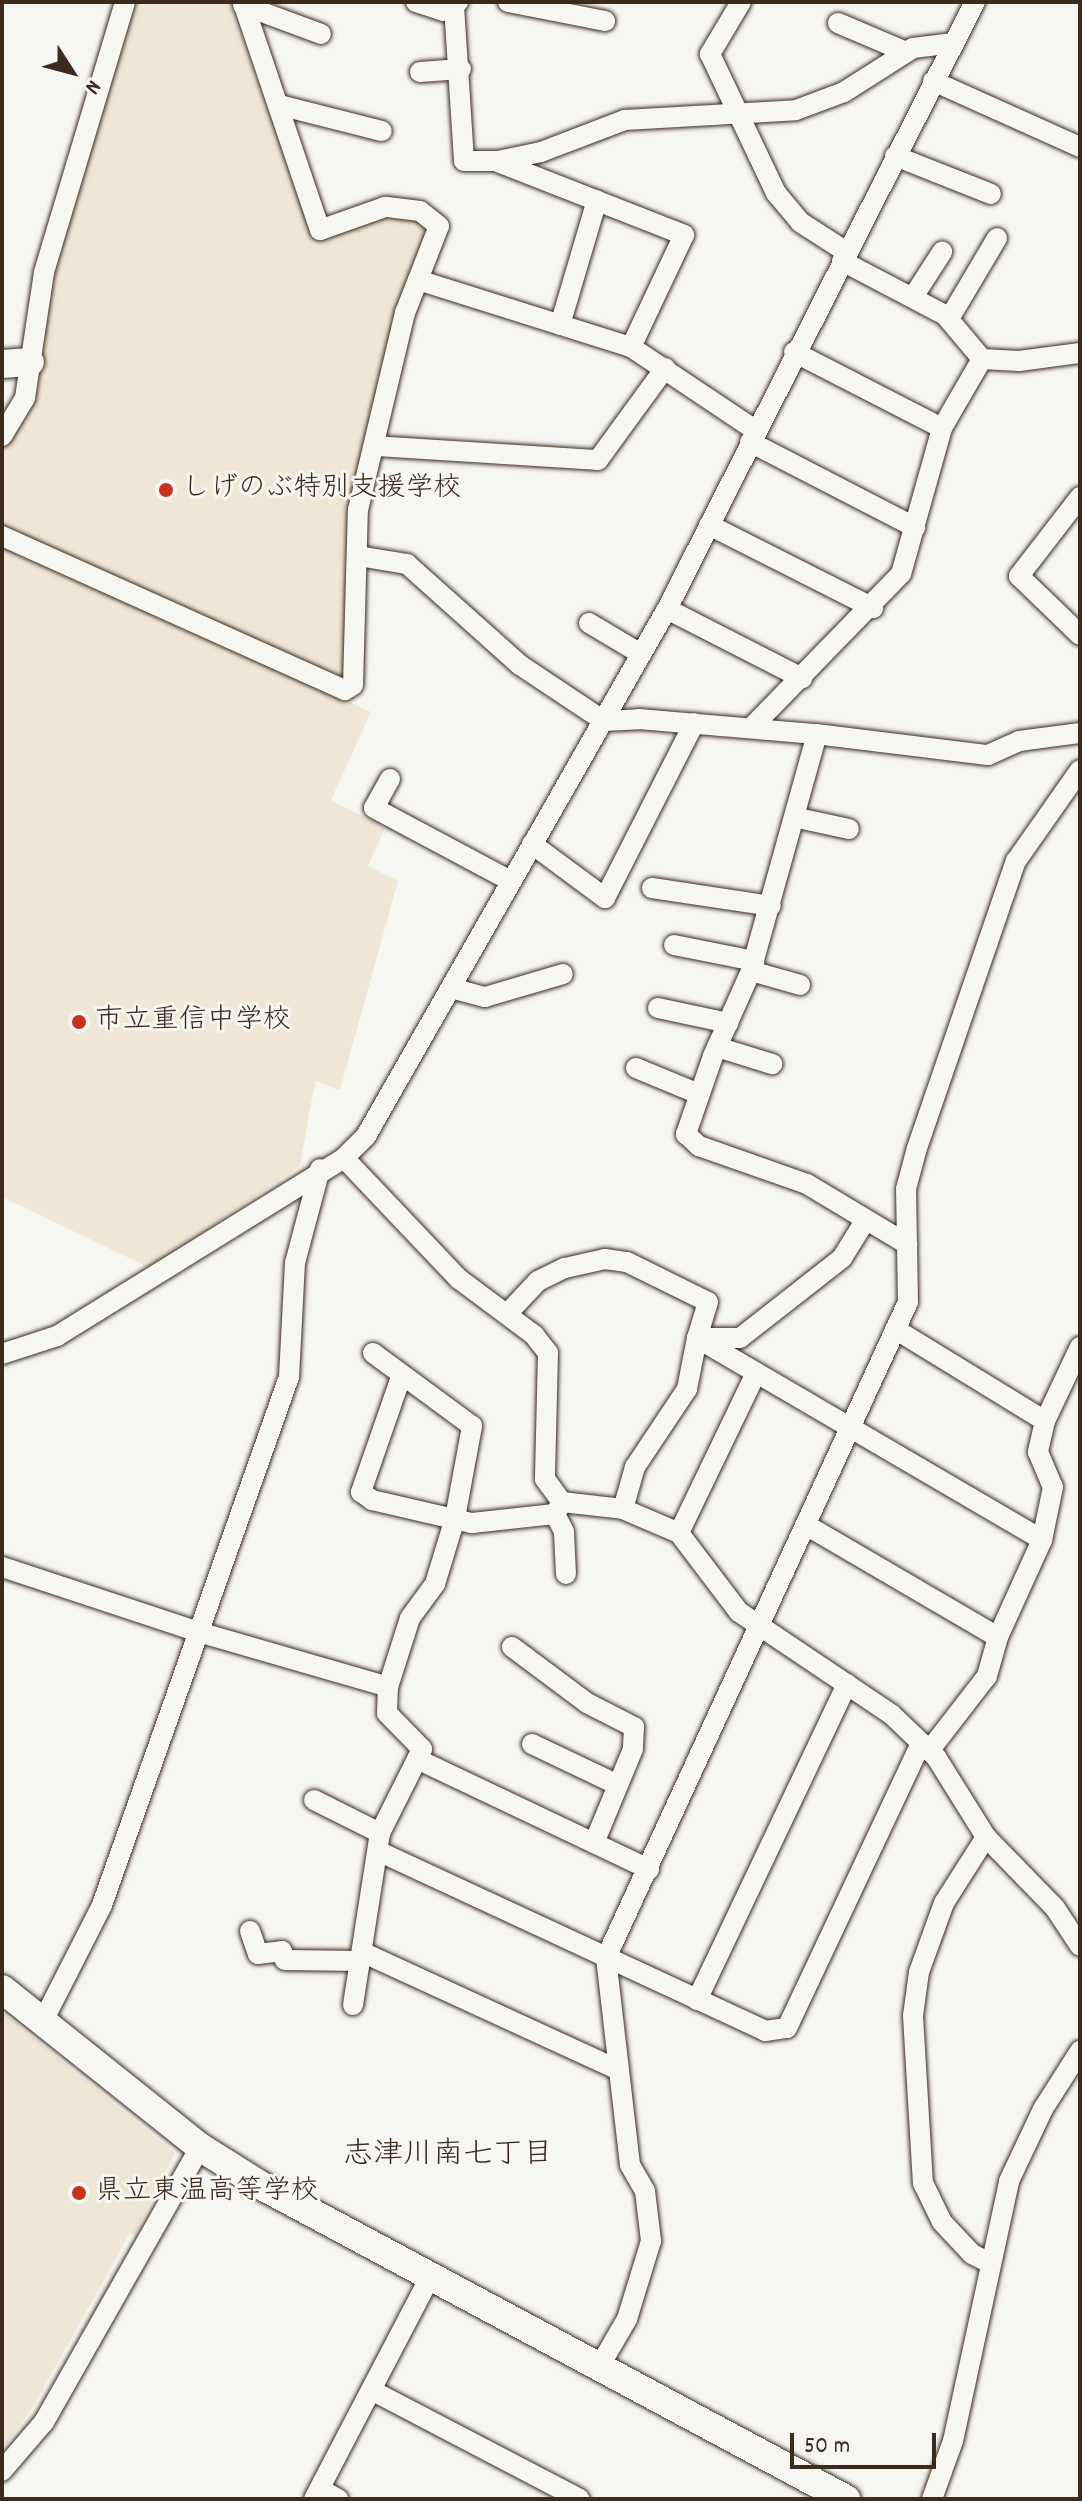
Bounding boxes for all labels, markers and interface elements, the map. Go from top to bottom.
north arrow [32,32,112,112]
text: N [76,73,108,100]
place label: しげのぶ特別支援学校 [182,473,462,507]
marker: しげのぶ特別支援学校 [157,481,175,499]
place label: 市立重信中学校 [95,1005,291,1039]
marker: 市立重信中学校 [70,1013,88,1031]
district label: 志津川南七丁目 [343,2139,553,2175]
place label: 県立東温高等学校 [95,2176,319,2210]
marker: 県立東温高等学校 [70,2184,88,2202]
scale bar [794,2417,940,2467]
text: 50 m [804,2430,850,2464]

